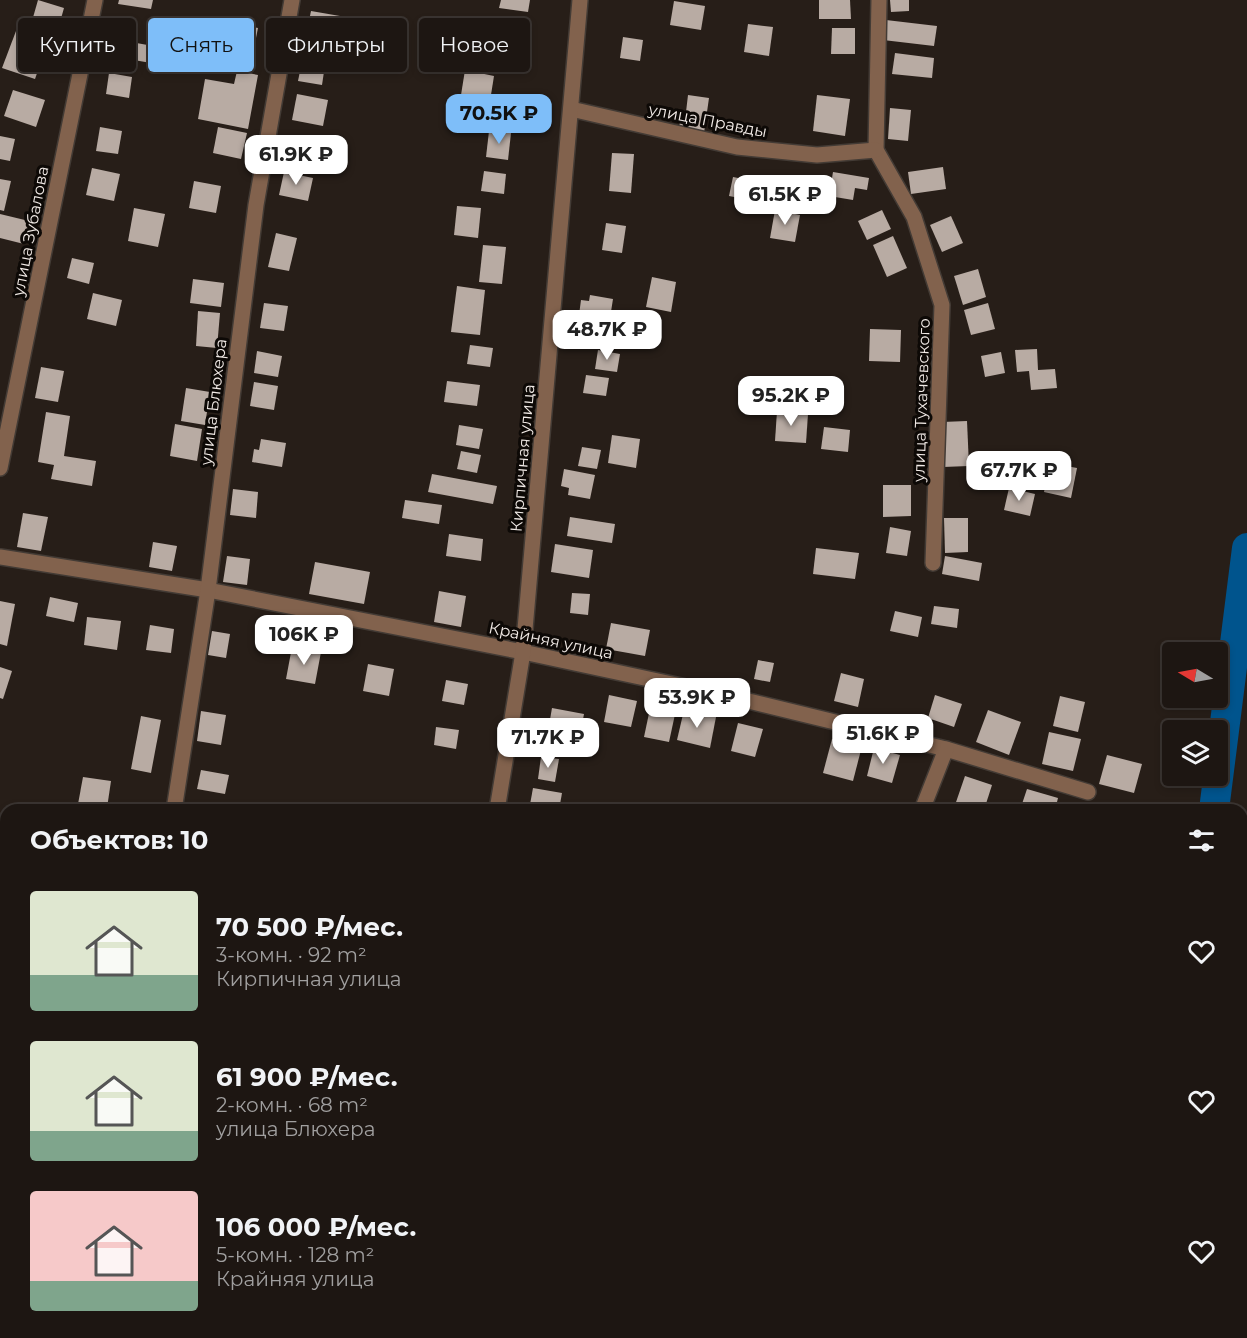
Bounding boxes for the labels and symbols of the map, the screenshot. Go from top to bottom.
pin: 70.5K ₽ [444,94,554,145]
street label: улица Правды [646,99,769,141]
pin: 61.9K ₽ [241,135,351,186]
street label: улица Зубалова [8,164,52,299]
pin: 61.5K ₽ [730,175,840,226]
pin: 48.7K ₽ [552,310,662,361]
street label: улица Тухачевского [909,318,934,483]
street label: улица Блюхера [196,338,231,467]
pin: 95.2K ₽ [736,376,846,427]
street label: Кирпичная улица [507,383,538,533]
pin: 67.7K ₽ [964,451,1074,502]
pin: 106K ₽ [255,615,353,666]
street label: Крайняя улица [487,618,615,663]
north arrow [1162,642,1228,708]
pin: 53.9K ₽ [642,678,752,729]
pin: 51.6K ₽ [828,714,938,765]
pin: 71.7K ₽ [493,718,603,769]

